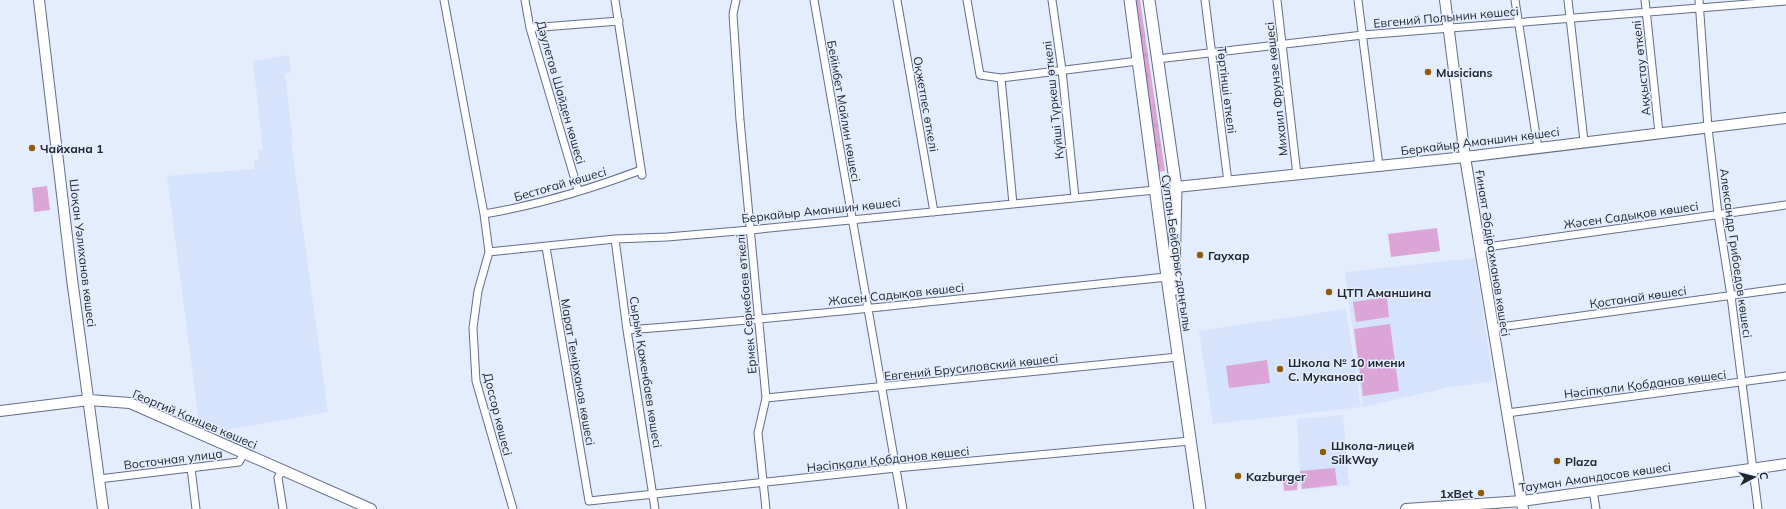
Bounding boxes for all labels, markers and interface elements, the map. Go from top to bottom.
street label: Евгений Полынин көшесі [1373,3,1519,31]
street label: Дәулетов Шайден көшесі [533,18,589,166]
street label: Аққыстау өткелі [1629,20,1653,116]
street label: Михаил Фрунзе көшесі [1262,21,1290,157]
street label: Бейімбет Майлин көшесі [824,39,864,183]
street label: Күйші Түркеш өткелі [1039,40,1067,160]
street label: Төртінші өткелі [1214,46,1240,134]
street label: Оқжетпес өткелі [910,55,942,153]
place label: Musicians [1436,65,1493,80]
marker: Musicians [1423,67,1433,77]
street label: Беркайыр Аманшин көшесі [1400,124,1560,158]
place label: Чайхана 1 [40,141,103,156]
marker: Чайхана 1 [27,143,37,153]
street label: Бестоғай көшесі [512,164,608,204]
street label: Александр Грибоедов көшесі [1717,167,1755,339]
street label: Ғинаят Әбдірахманов көшесі [1472,169,1514,338]
street label: Сұлтан Бейбарыс даңғылы [1159,174,1195,332]
street label: Шоқан Уәлиханов көшесі [66,178,100,328]
street label: Беркайыр Аманшин көшесі [741,194,901,226]
street label: Жәсен Садықов көшесі [1563,198,1699,232]
street label: Ермек Серкебаев өткелі [732,233,760,374]
place label: Гаухар [1208,248,1250,263]
marker: Гаухар [1195,250,1205,260]
street label: Жасен Садықов көшесі [827,279,965,309]
street label: Қостанай көшесі [1589,283,1687,311]
place label: ЦТП Аманшина [1337,285,1431,300]
marker: ЦТП Аманшина [1324,287,1334,297]
street label: Сырым Қаженбаев көшесі [627,295,665,449]
street label: Марат Темірханов көшесі [558,297,598,447]
street label: Евгений Брусиловский көшесі [883,350,1059,384]
place label: Школа № 10 имени С. Муканова [1288,355,1405,384]
marker: Школа № 10 имени С. Муканова [1275,364,1285,374]
street label: Нәсіпқали Қобданов көшесі [1563,367,1727,401]
street label: Доссор көшесі [480,371,516,457]
street label: Георгий Канцев көшесі [130,386,260,452]
place label: Школа-лицей SilkWay [1331,438,1414,467]
street label: Нәсіпқали Қобданов көшесі [806,443,970,475]
street label: Восточная улица [123,445,223,473]
marker: Школа-лицей SilkWay [1318,447,1328,457]
place label: Plaza [1565,454,1597,469]
marker: Plaza [1552,456,1562,466]
north arrow [1734,457,1774,497]
street label: Тауман Амандосов көшесі [1518,459,1672,495]
place label: Kazburger [1246,469,1306,484]
marker: Kazburger [1233,471,1243,481]
text: С [1757,471,1771,481]
place label: 1xBet [1440,486,1473,501]
marker: 1xBet [1476,488,1486,498]

